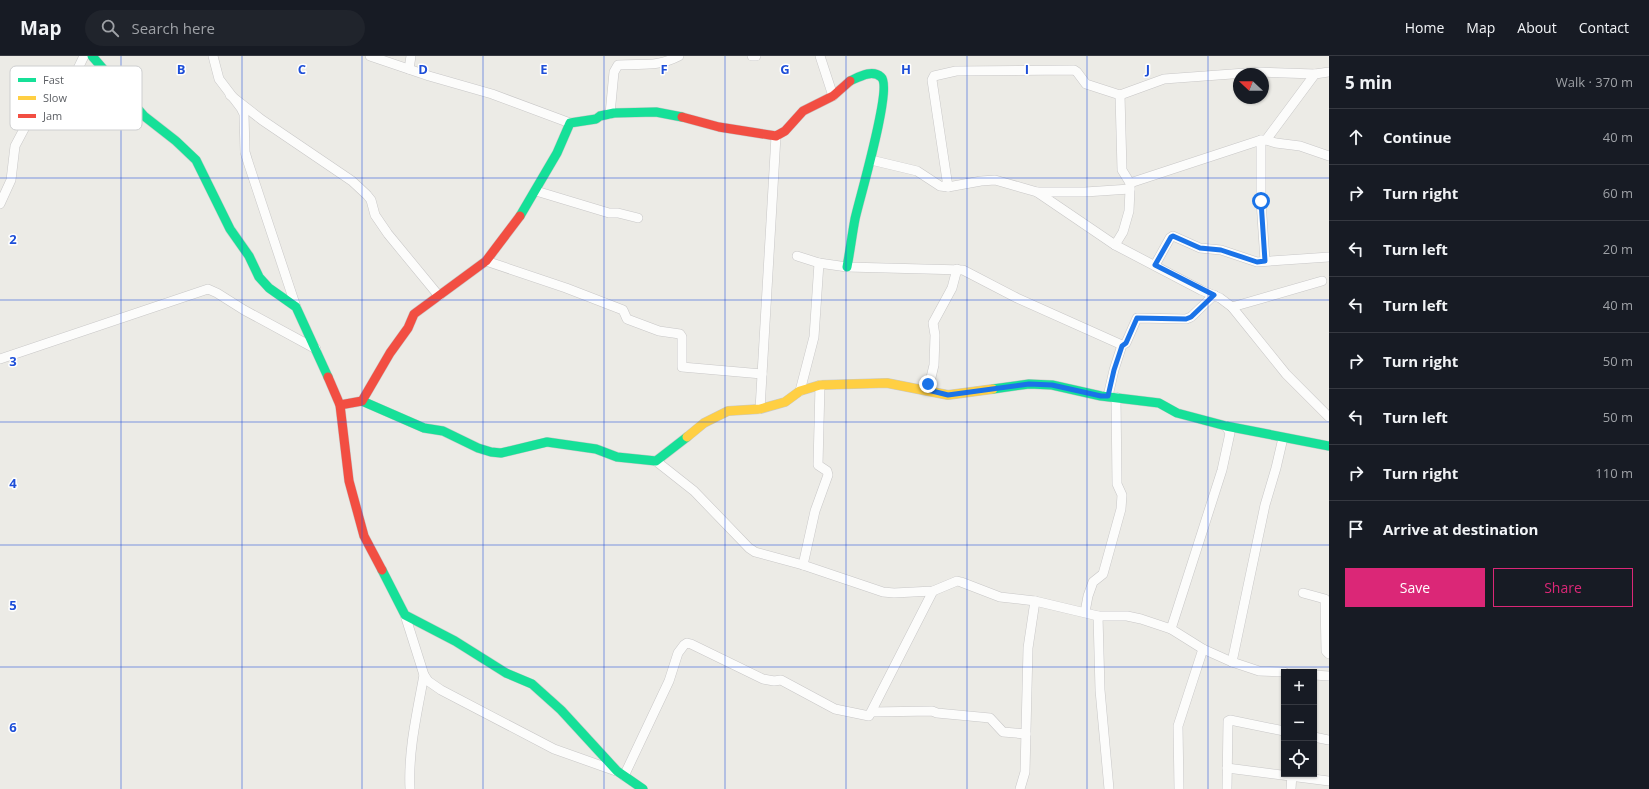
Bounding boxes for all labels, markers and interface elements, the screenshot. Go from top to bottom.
search box [85,10,365,46]
text: Map [20,15,61,41]
icon: search [99,17,121,39]
text: Search here [131,18,215,38]
text: Home [1405,18,1444,37]
text: Map [1466,18,1495,37]
text: About [1517,18,1557,37]
text: Contact [1579,18,1629,37]
text: B [177,60,186,78]
text: C [298,60,306,78]
text: D [418,60,428,78]
text: E [540,60,548,78]
text: F [660,60,668,78]
text: G [780,60,790,78]
text: H [901,60,911,78]
text: I [1025,60,1029,78]
text: J [1145,60,1150,78]
legend [10,66,142,130]
north arrow [1233,68,1269,104]
text: 5 min [1345,71,1392,94]
text: Fast [43,72,64,87]
text: Walk · 370 m [1556,73,1633,91]
text: Slow [43,90,67,105]
text: Jam [42,108,62,123]
icon: ahead [1345,126,1367,148]
text: Continue [1383,127,1451,147]
text: 40 m [1603,128,1633,146]
icon: right [1345,182,1367,204]
text: Turn right [1383,183,1458,203]
text: 60 m [1603,184,1633,202]
route start [1252,192,1270,210]
text: 2 [9,230,17,248]
icon: left [1345,238,1367,260]
text: Turn left [1383,239,1448,259]
text: 20 m [1603,240,1633,258]
icon: left [1345,294,1367,316]
text: Turn left [1383,295,1448,315]
text: 40 m [1603,296,1633,314]
icon: right [1345,350,1367,372]
text: Turn right [1383,351,1458,371]
text: 3 [9,352,17,370]
text: 50 m [1603,352,1633,370]
route end [919,375,937,393]
icon: left [1345,406,1367,428]
text: Turn left [1383,407,1448,427]
text: 50 m [1603,408,1633,426]
icon: right [1345,462,1367,484]
text: Turn right [1383,463,1458,483]
text: 110 m [1595,464,1633,482]
text: 4 [9,474,17,492]
icon: arrive [1345,518,1367,540]
text: Arrive at destination [1383,519,1538,539]
button: Save [1345,568,1485,607]
button: Share [1493,568,1633,607]
text: 5 [9,596,17,614]
map controls [1281,669,1317,777]
button: + [1281,669,1317,705]
button: − [1281,705,1317,741]
text: 6 [9,718,17,736]
button: locate [1281,741,1317,777]

